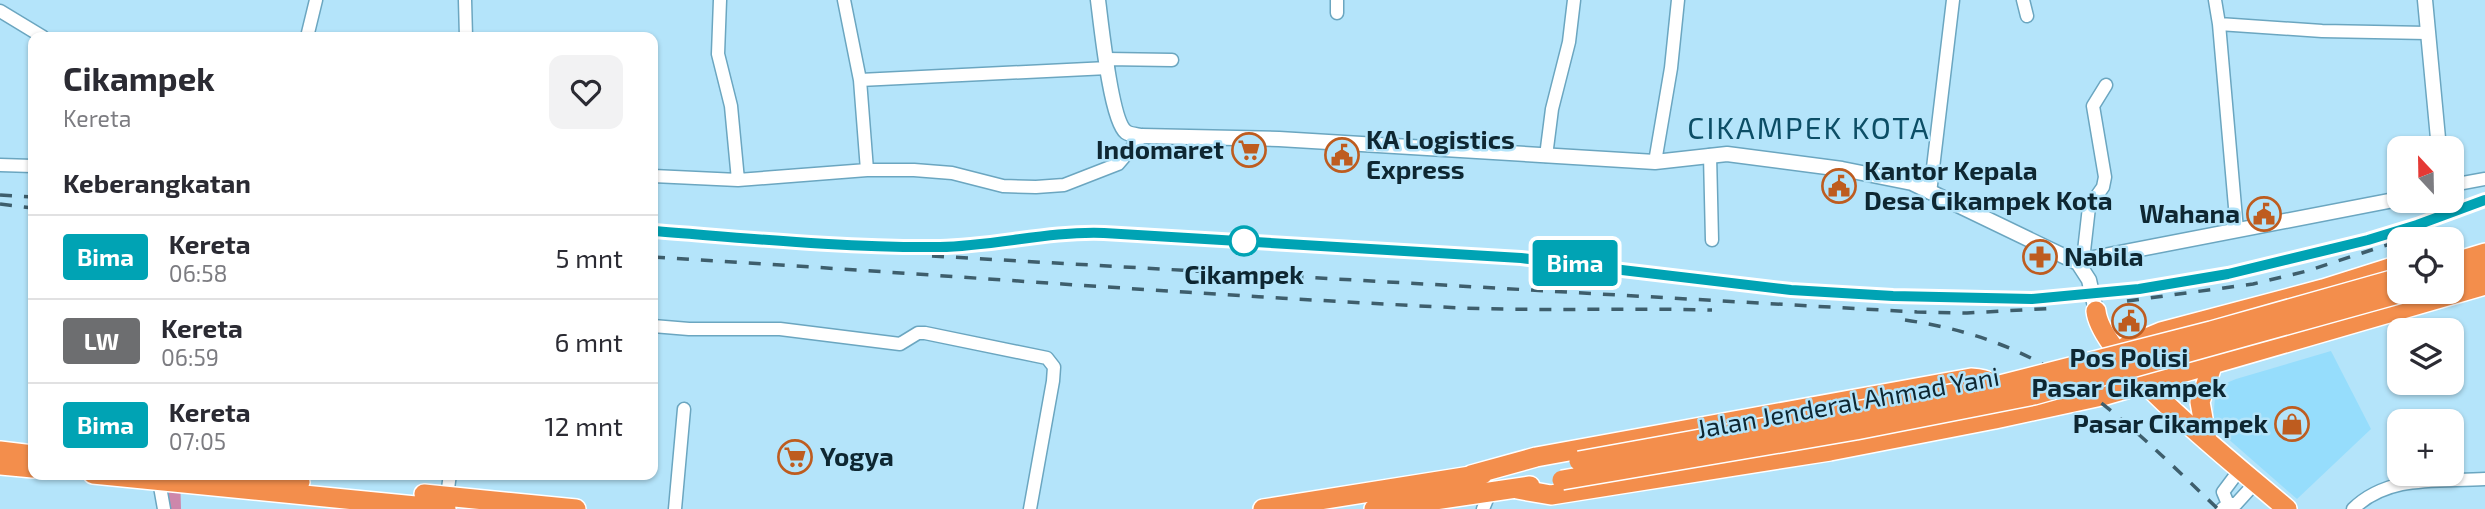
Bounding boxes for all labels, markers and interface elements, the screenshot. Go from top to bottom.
button: heart [549,55,623,129]
text: Cikampek [63,58,215,98]
text: Kereta [63,104,131,132]
district label: CIKAMPEK KOTA [1687,109,1931,145]
place label: KA Logistics Express [1366,123,1515,184]
supermarket icon: Indomaret [1230,131,1268,169]
place label: Indomaret [1096,133,1224,164]
public building icon: KA Logistics Express [1323,136,1361,174]
north arrow [2387,136,2464,214]
map controls [2387,136,2464,486]
place label: Kantor Kepala Desa Cikampek Kota [1864,154,2112,215]
text: Keberangkatan [63,167,251,198]
public building icon: Kantor Kepala Desa Cikampek Kota [1820,167,1858,205]
public building icon: Wahana [2245,195,2283,233]
place label: Wahana [2139,197,2240,228]
marker: Cikampek [1229,226,1259,256]
button: locate [2387,227,2464,304]
text: Kereta [169,228,251,259]
pharmacy icon: Nabila [2021,238,2059,276]
line badge: Bima [1526,240,1624,286]
place label: Nabila [2064,240,2144,271]
text: Bima [77,242,134,271]
text: 5 mnt [555,242,623,273]
text: Bima [1547,248,1603,277]
place label: Cikampek [1184,258,1304,289]
text: 06:58 [169,259,228,287]
public building icon: Pos Polisi Pasar Cikampek [2110,302,2148,340]
text: Kereta [161,312,243,343]
button: layers [2387,318,2464,395]
text: LW [84,326,119,355]
text: 6 mnt [555,326,623,357]
place label: Pos Polisi Pasar Cikampek [2031,341,2227,402]
text: 06:59 [161,343,219,371]
street label: Jalan Jenderal Ahmad Yani [1694,360,2001,443]
text: Kereta [169,396,251,427]
shop icon: Pasar Cikampek [2273,405,2311,443]
place label: Pasar Cikampek [2073,407,2268,438]
button: + [2387,409,2464,486]
text: Bima [77,410,134,439]
text: 12 mnt [544,410,623,441]
text: 07:05 [169,427,226,455]
supermarket icon: Yogya [776,438,814,476]
place label: Yogya [820,440,894,472]

